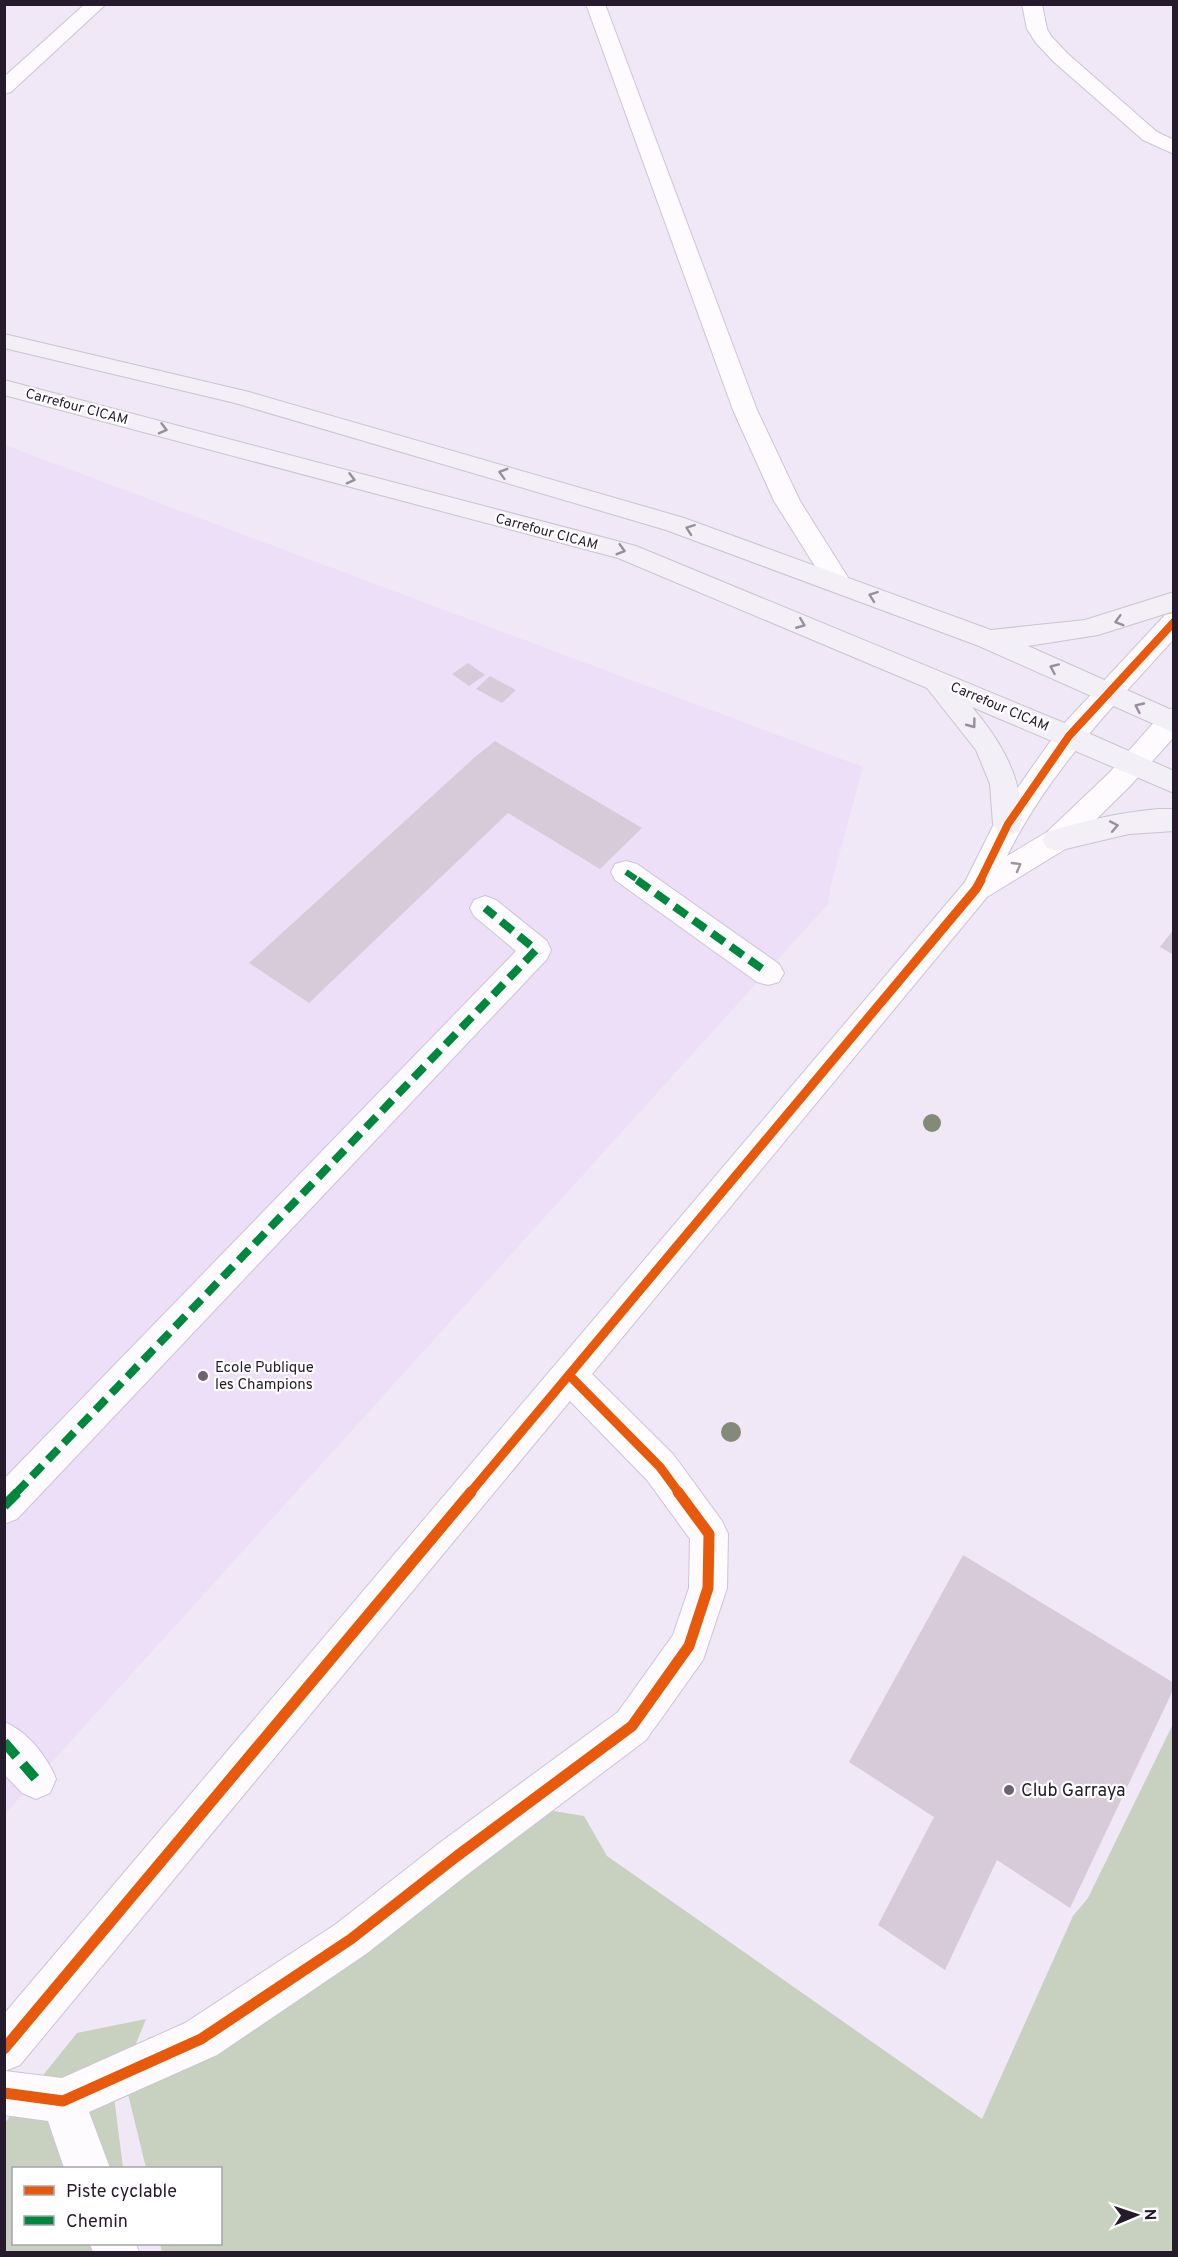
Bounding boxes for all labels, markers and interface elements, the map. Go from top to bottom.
street label: Carrefour CICAM [24,386,130,429]
one-way arrow [157,421,167,434]
one-way arrow [498,468,509,480]
one-way arrow [346,471,356,484]
street label: Carrefour CICAM [494,511,600,554]
one-way arrow [685,524,696,536]
one-way arrow [615,543,626,555]
one-way arrow [868,591,879,604]
one-way arrow [1114,613,1124,626]
one-way arrow [795,617,806,629]
one-way arrow [1049,664,1060,676]
street label: Carrefour CICAM [948,679,1051,736]
one-way arrow [1134,702,1145,714]
one-way arrow [965,718,976,729]
one-way arrow [1108,820,1118,833]
one-way arrow [1011,862,1021,873]
place label: Ecole Publique les Champions [215,1359,314,1395]
marker: Ecole Publique les Champions [196,1369,210,1383]
place label: Club Garraya [1021,1780,1126,1803]
marker: Club Garraya [1002,1783,1016,1797]
legend [12,2167,222,2245]
text: Piste cyclable [66,2181,177,2204]
north arrow [1106,2185,1166,2245]
text: N [1139,2208,1159,2221]
text: Chemin [66,2211,128,2234]

